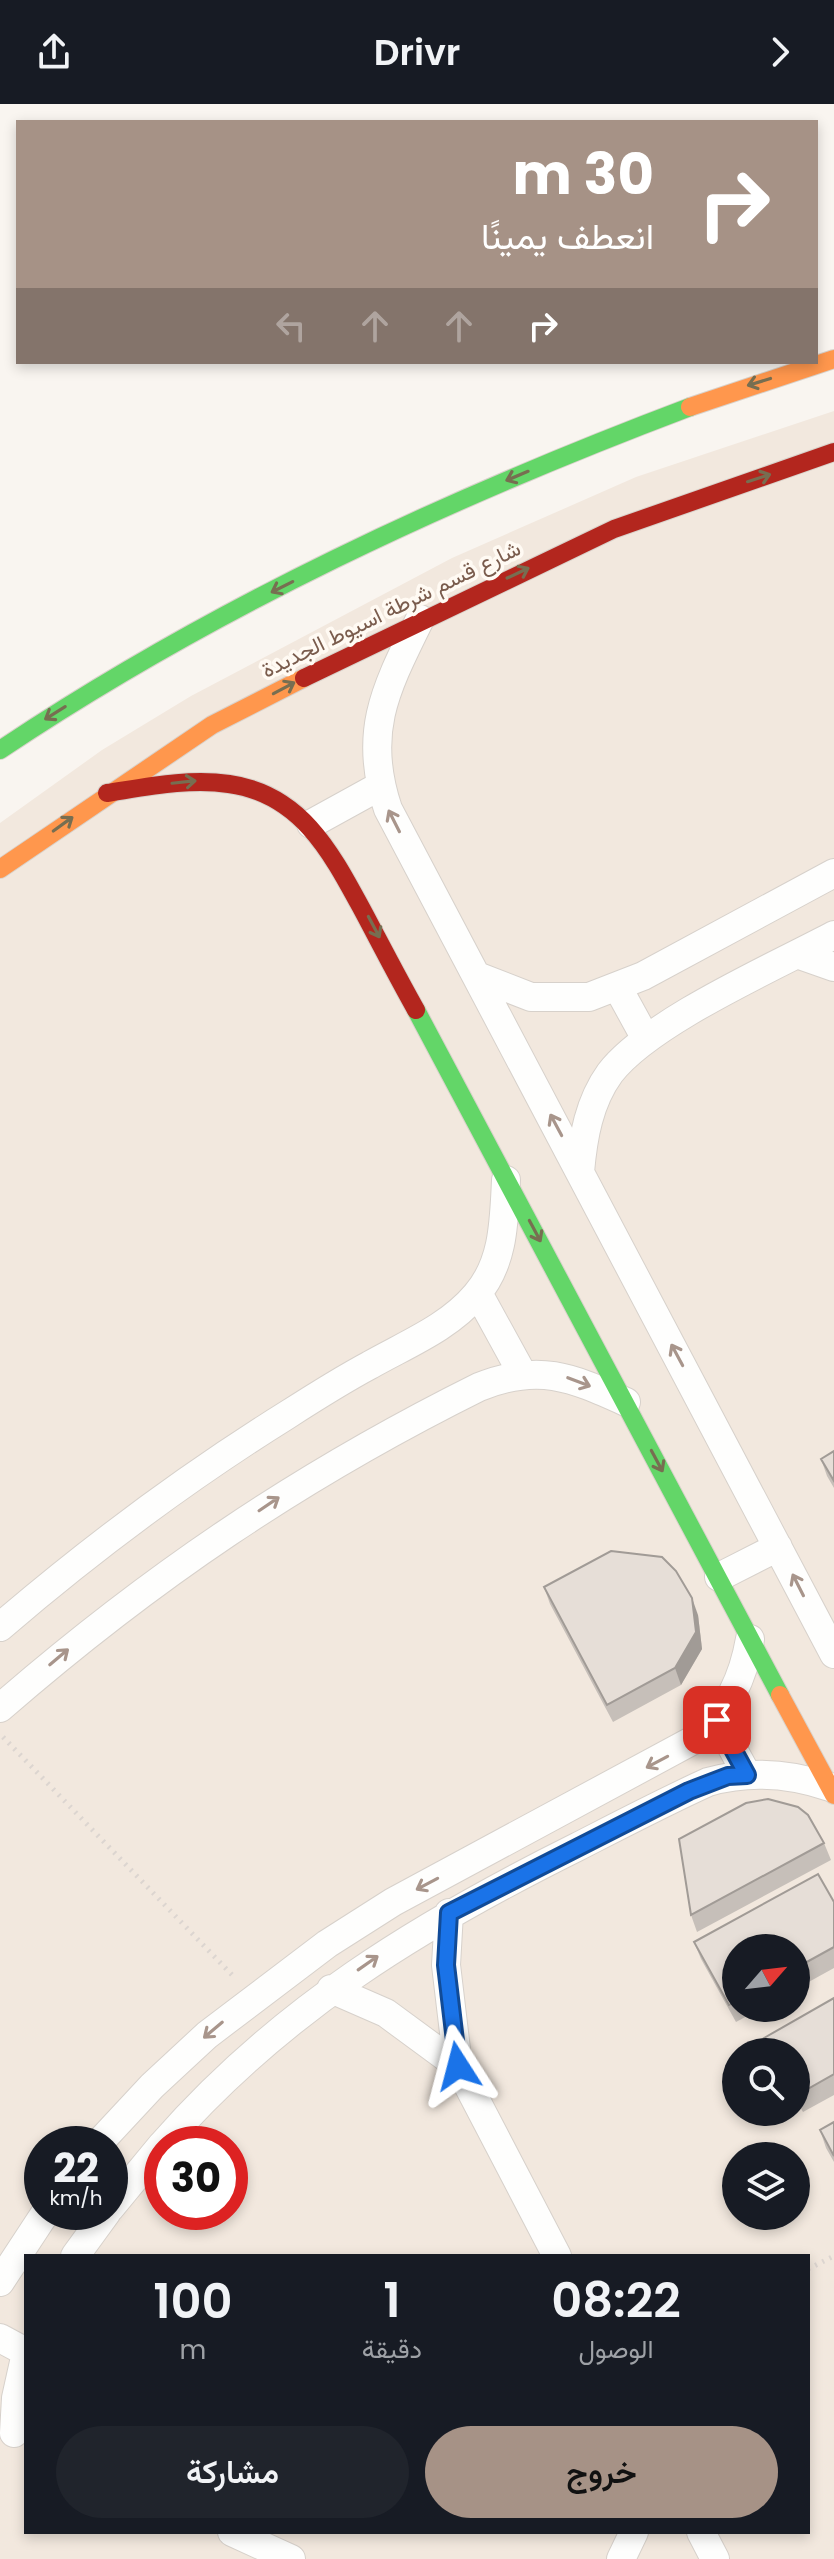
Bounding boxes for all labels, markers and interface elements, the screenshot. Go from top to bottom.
text: Drivr [374,27,460,78]
icon: share [32,30,76,74]
icon: forward [758,30,802,74]
text: 30 m [512,135,654,214]
icon: right [682,152,786,256]
text: انعطف يمينًا [481,211,654,262]
icon: left [269,304,313,348]
icon: ahead [353,304,397,348]
icon: ahead [437,304,481,348]
icon: right [521,304,565,348]
one-way arrow [747,375,773,390]
one-way arrow [505,469,530,484]
one-way arrow [747,469,772,484]
street label: شارع قسم شرطة اسيوط الجديدة [256,533,526,685]
one-way arrow [505,565,530,580]
one-way arrow [271,579,295,595]
one-way arrow [272,679,296,695]
one-way arrow [44,705,67,721]
one-way arrow [170,775,197,790]
one-way arrow [386,810,401,834]
one-way arrow [52,816,74,832]
one-way arrow [366,915,382,938]
one-way arrow [547,1114,563,1138]
one-way arrow [527,1219,543,1242]
one-way arrow [668,1344,684,1368]
one-way arrow [566,1376,591,1390]
one-way arrow [649,1448,665,1472]
one-way arrow [258,1496,280,1512]
one-way arrow [789,1574,805,1598]
one-way arrow [48,1648,69,1666]
pin [683,1686,751,1754]
icon: arrive [695,1698,739,1742]
one-way arrow [646,1755,670,1770]
one-way arrow [416,1876,440,1892]
north arrow [722,1934,810,2022]
map controls [722,1934,810,2230]
one-way arrow [356,1955,378,1971]
one-way arrow [203,2021,224,2039]
position arrow [416,2024,500,2108]
button: search [722,2038,810,2126]
speed limit sign: 30 [144,2126,248,2230]
text: 22 [53,2140,99,2196]
button: layers [722,2142,810,2230]
text: km/h [49,2184,103,2212]
text: 1 [383,2267,401,2334]
text: 08:22 [551,2267,681,2334]
text: 100 [153,2268,233,2335]
text: دقيقة [362,2331,422,2367]
text: الوصول [578,2331,654,2367]
text: m [180,2332,206,2368]
button: مشاركة [56,2426,409,2518]
button: خروج [425,2426,778,2518]

